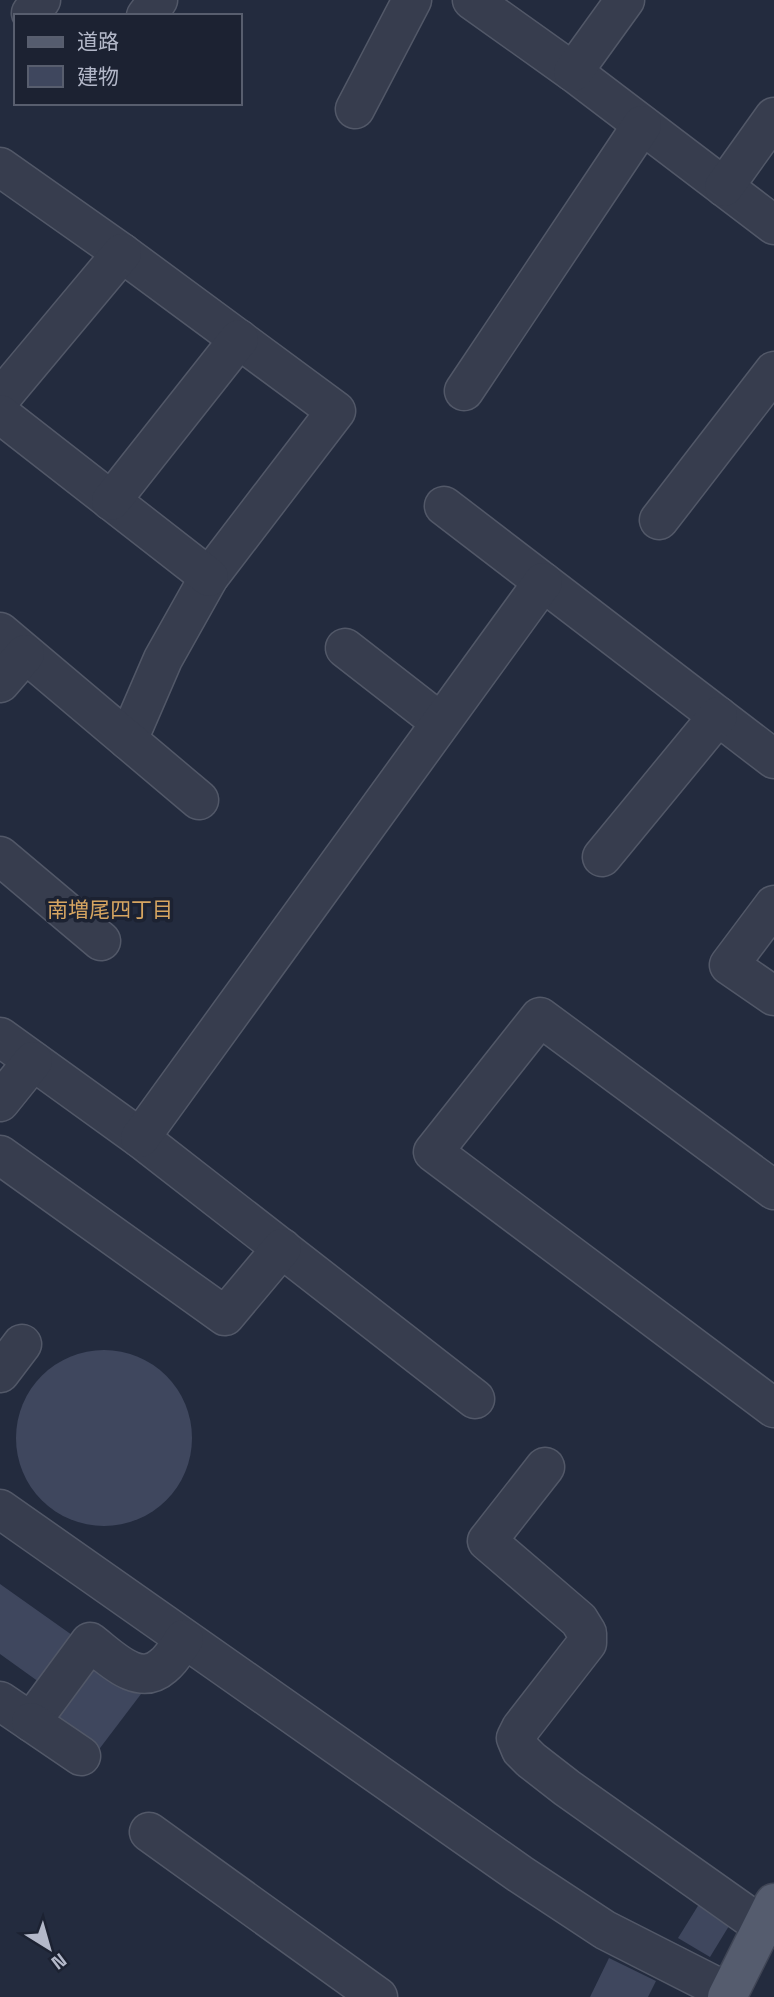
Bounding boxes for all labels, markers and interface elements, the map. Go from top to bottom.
legend [14,14,242,105]
text: 道路 [77,28,119,55]
text: 建物 [77,63,119,90]
district label: 南増尾四丁目 [47,896,173,923]
north arrow [14,1913,84,1983]
text: N [46,1947,72,1975]

